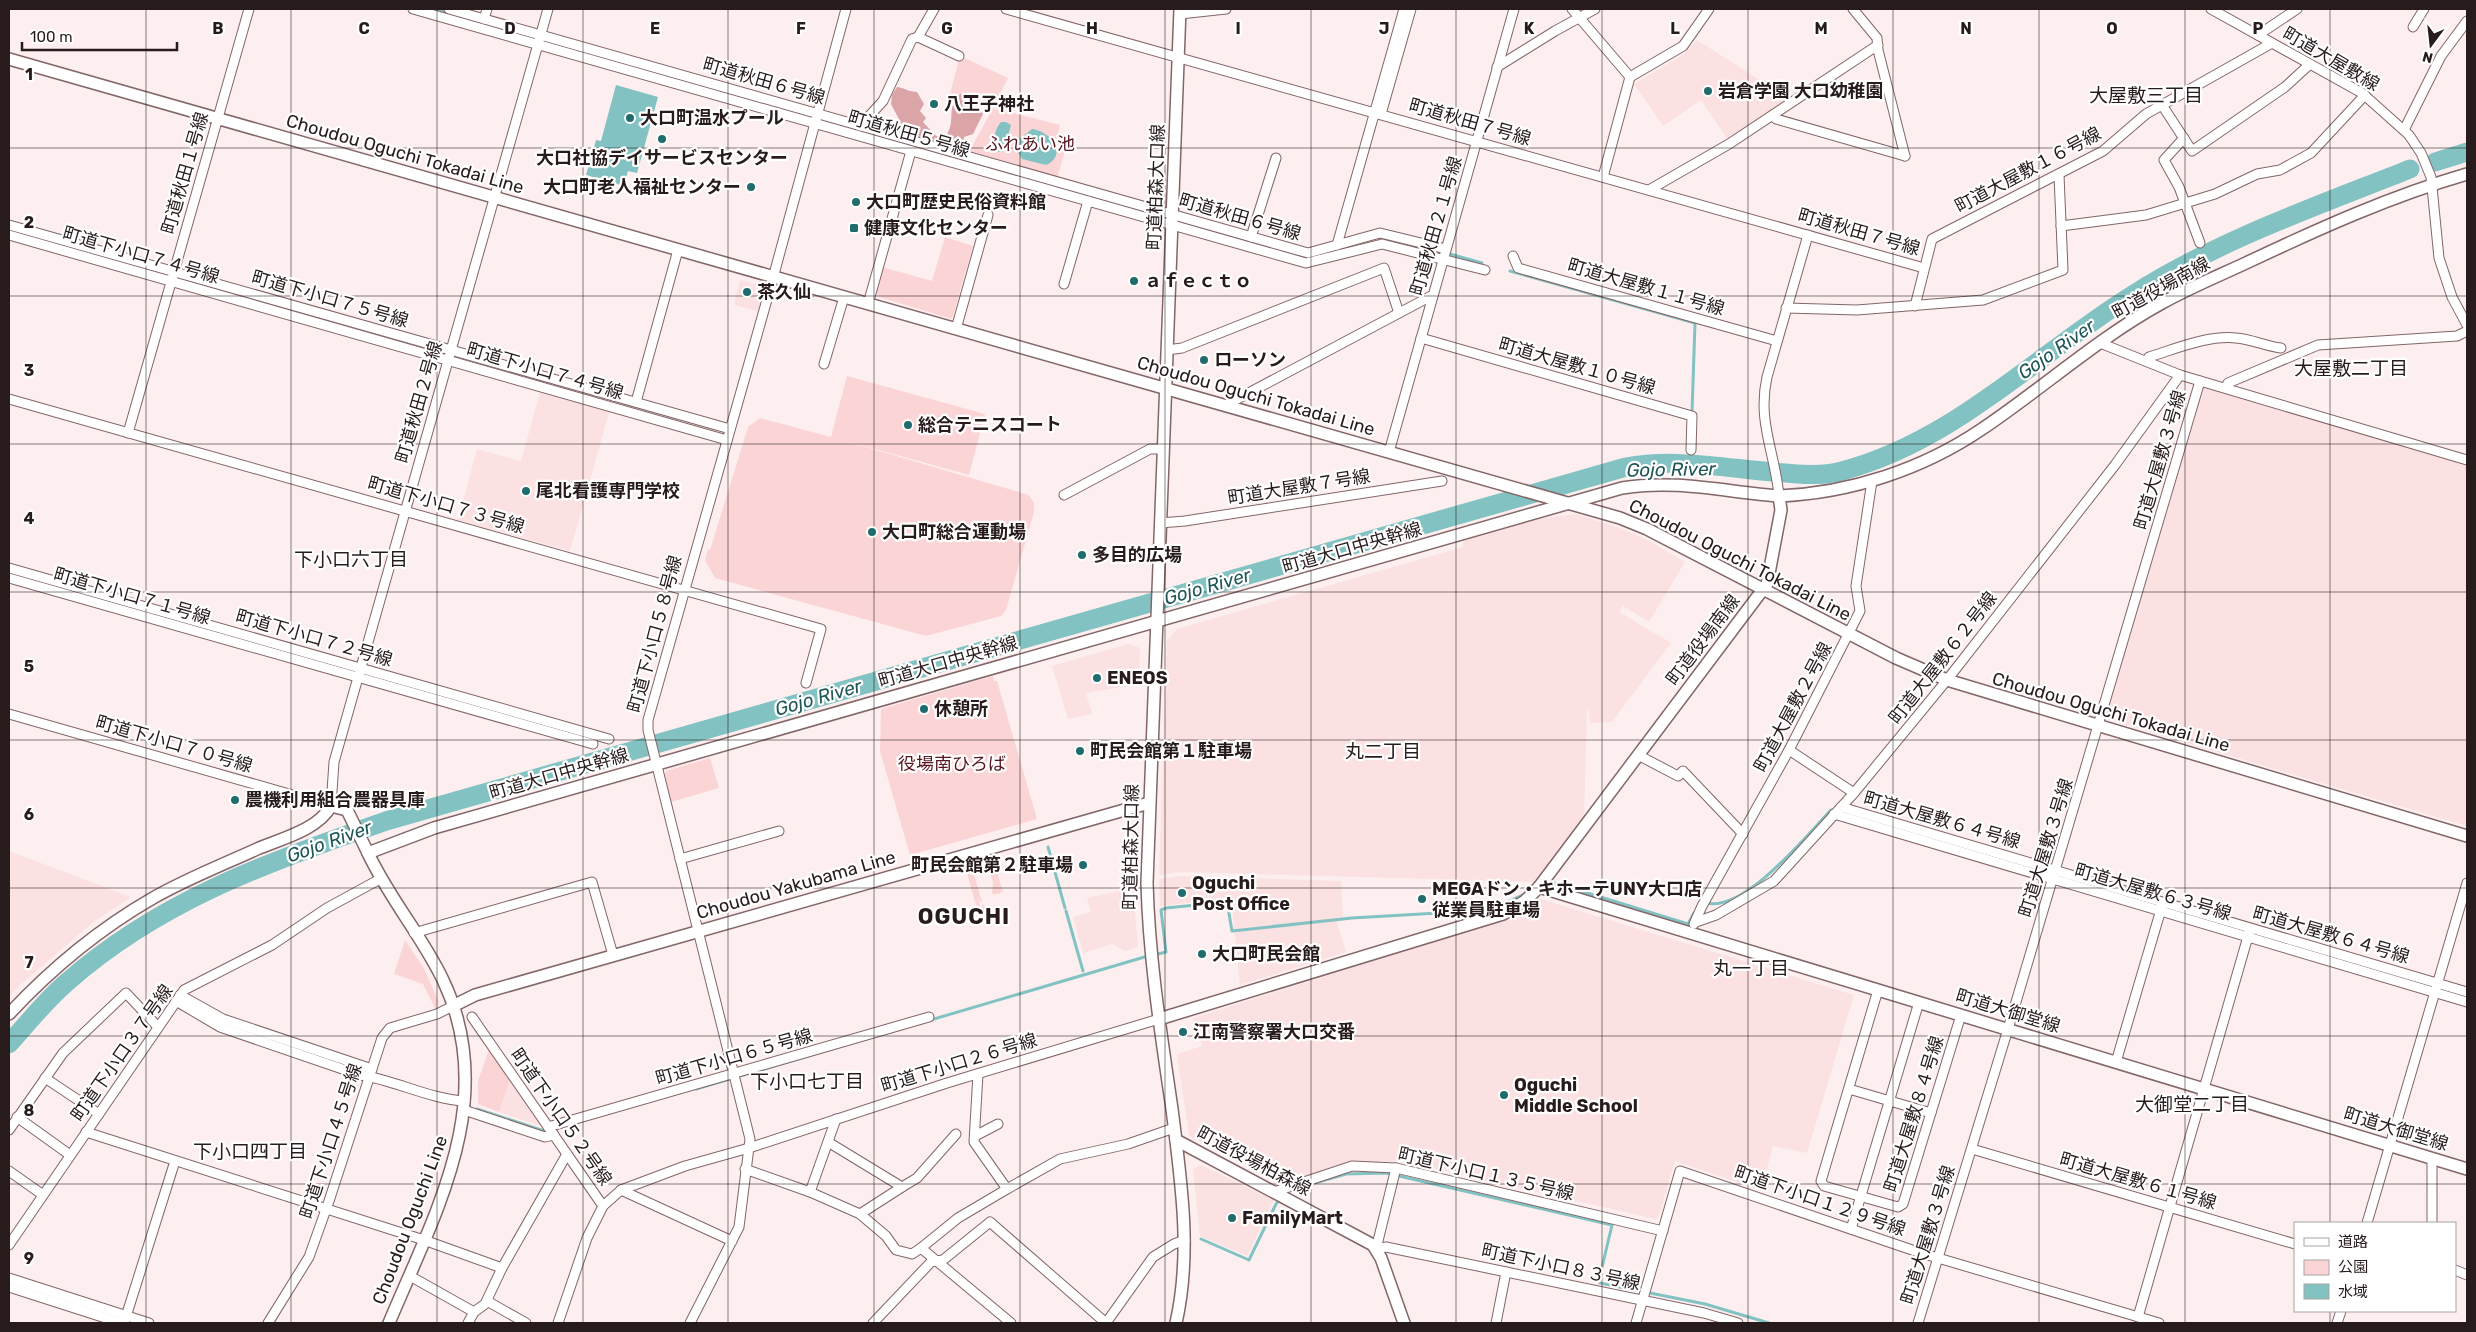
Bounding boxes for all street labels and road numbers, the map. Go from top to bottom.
street label: 町道大屋敷線 [2279,22,2383,96]
street label: 町道秋田６号線 [700,53,828,109]
street label: 町道秋田７号線 [1406,94,1534,150]
street label: 町道秋田５号線 [845,106,973,162]
street label: 町道秋田１号線 [157,109,213,237]
street label: Choudou Oguchi Tokadai Line [284,109,526,199]
street label: 町道大屋敷１６号線 [1951,122,2105,218]
street label: 町道柏森大口線 [1143,124,1169,250]
street label: 町道秋田２１号線 [1406,154,1466,298]
street label: 町道秋田６号線 [1176,189,1304,245]
street label: 町道秋田７号線 [1795,204,1923,260]
street label: 町道下小口７４号線 [60,222,222,288]
street label: 町道役場南線 [2108,252,2214,324]
street label: 町道大屋敷１１号線 [1565,254,1727,320]
street label: 町道下小口７５号線 [249,266,411,332]
street label: 町道大屋敷１０号線 [1496,333,1658,399]
street label: 町道秋田２号線 [391,338,447,466]
street label: 町道下小口７４号線 [464,338,626,404]
street label: Choudou Oguchi Tokadai Line [1135,351,1377,441]
street label: 町道大屋敷３号線 [2130,388,2190,532]
street label: 町道大屋敷７号線 [1226,465,1372,509]
street label: 町道下小口７３号線 [365,472,527,538]
street label: Choudou Oguchi Tokadai Line [1625,494,1855,626]
street label: 町道大口中央幹線 [1280,518,1424,578]
street label: 町道下小口５８号線 [623,553,687,715]
street label: 町道下小口７１号線 [51,563,213,629]
street label: 町道大屋敷６２号線 [1884,587,2002,729]
street label: 町道役場南線 [1662,590,1744,690]
street label: 町道下小口７２号線 [233,605,395,671]
street label: 町道大口中央幹線 [876,632,1020,692]
street label: 町道大屋敷２号線 [1749,638,1837,776]
street label: Choudou Oguchi Tokadai Line [1990,667,2232,757]
street label: 町道下小口７０号線 [93,711,255,777]
street label: 町道大口中央幹線 [487,744,631,804]
street label: 町道大屋敷３号線 [2014,776,2078,920]
street label: 町道柏森大口線 [1119,784,1143,910]
street label: 町道大屋敷６４号線 [1861,787,2023,853]
street label: Choudou Yakubama Line [694,846,898,924]
street label: 町道大屋敷６３号線 [2072,859,2234,925]
street label: 町道大屋敷６４号線 [2250,902,2412,968]
street label: 町道下小口３７号線 [67,980,177,1126]
street label: 町道大御堂線 [1953,985,2063,1037]
street label: 町道下小口６５号線 [653,1024,815,1090]
street label: 町道下小口２６号線 [878,1029,1040,1097]
street label: 町道大屋敷８４号線 [1880,1033,1948,1195]
street label: 町道下小口５２号線 [506,1044,616,1190]
street label: 町道下小口４５号線 [296,1061,366,1221]
street label: 町道大御堂線 [2341,1103,2451,1155]
street label: 町道役場柏森線 [1193,1122,1315,1200]
street label: Choudou Oguchi Line [368,1132,452,1308]
street label: 町道下小口１３５号線 [1396,1143,1576,1205]
street label: 町道大屋敷６１号線 [2057,1148,2219,1214]
street label: 町道下小口１２９号線 [1731,1161,1909,1241]
street label: 町道大屋敷３号線 [1896,1163,1960,1307]
street label: 町道下小口８３号線 [1479,1239,1643,1295]

